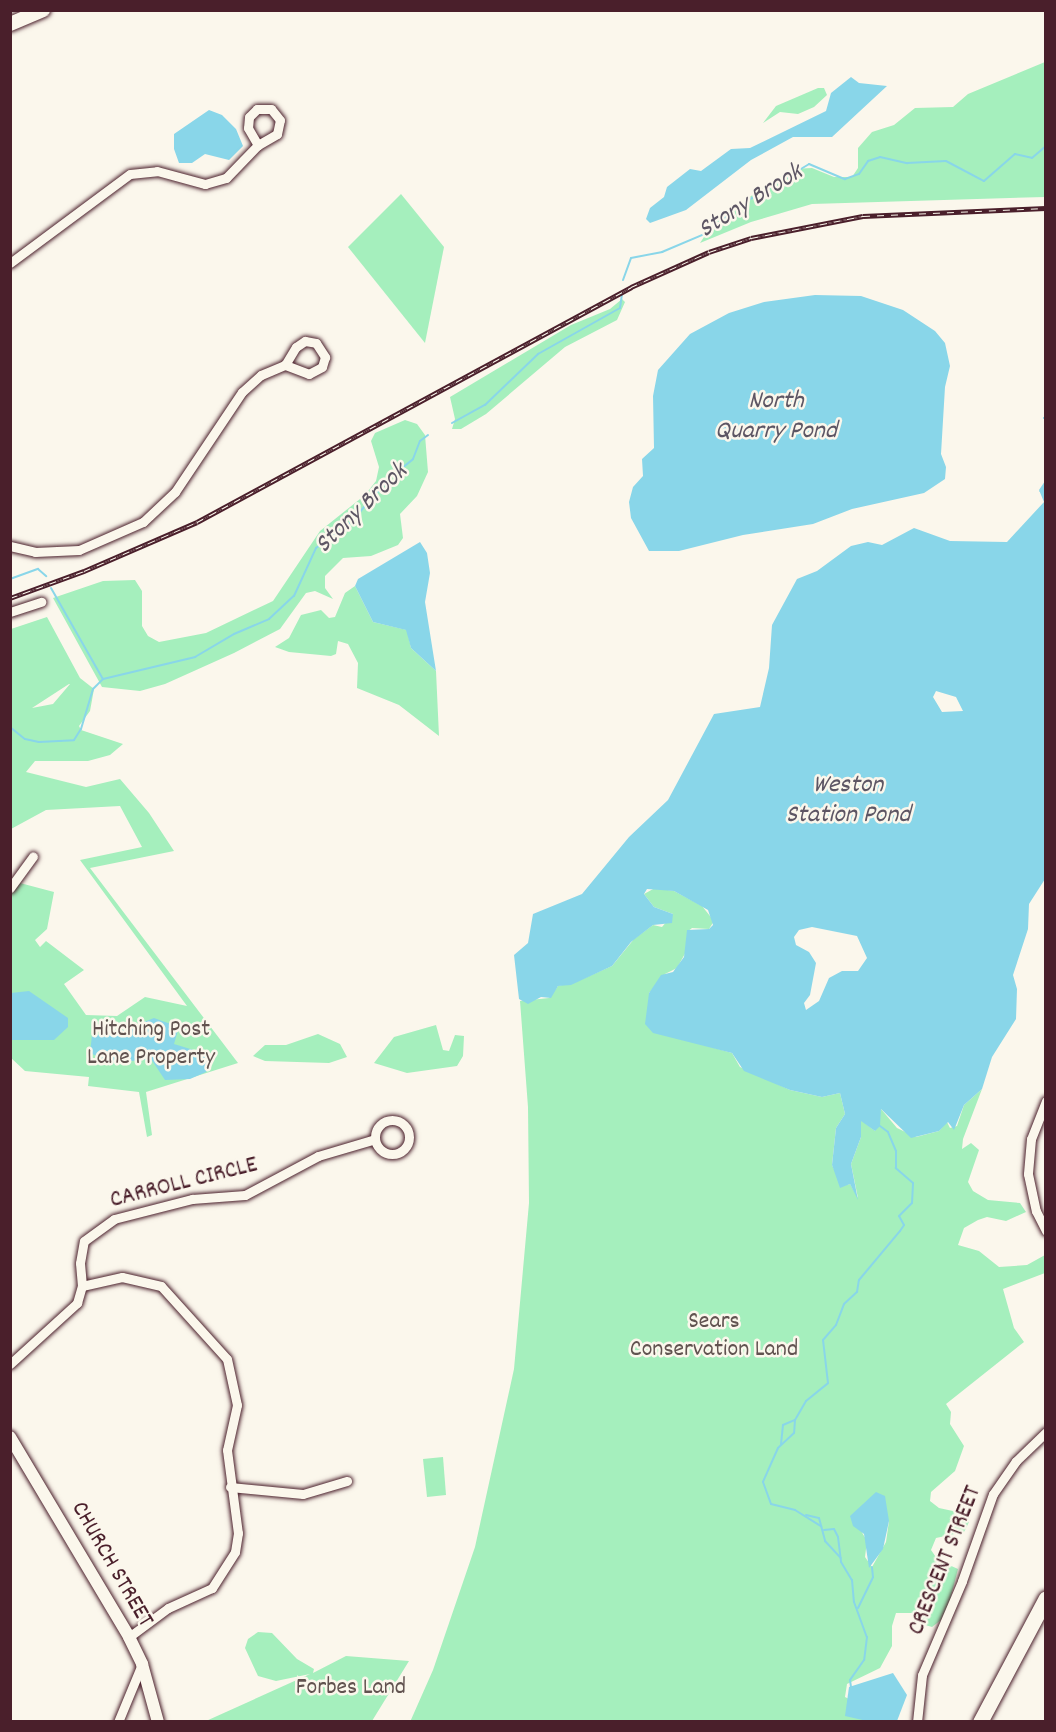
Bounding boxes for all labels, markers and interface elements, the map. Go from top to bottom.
water label: Stony Brook [693,158,809,246]
water label: North Quarry Pond [715,386,837,448]
water label: Stony Brook [309,457,415,561]
water label: Weston Station Pond [786,770,910,832]
park label: Hitching Post Lane Property [87,1017,215,1073]
street label: CARROLL CIRCLE [107,1152,261,1216]
park label: Sears Conservation Land [630,1309,798,1365]
street label: CRESCENT STREET [903,1482,989,1640]
street label: CHURCH STREET [63,1497,159,1633]
park label: Forbes Land [296,1675,406,1703]

